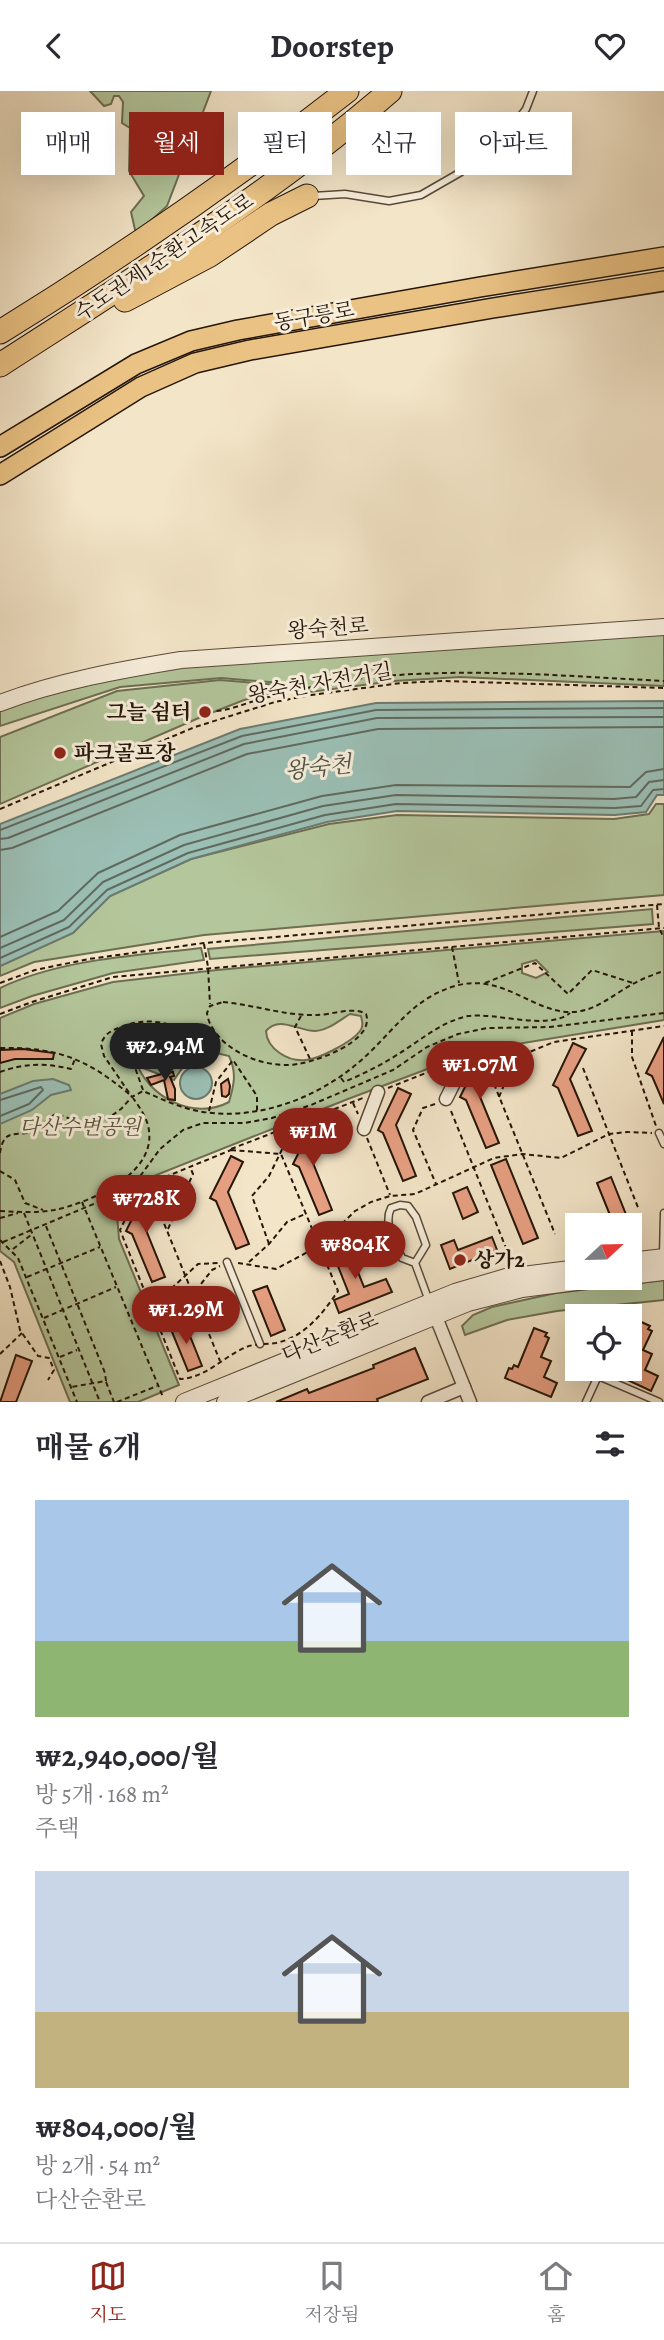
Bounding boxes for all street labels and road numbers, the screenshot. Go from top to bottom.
street label: 수도권제1순환고속도로 [69,187,259,327]
street label: 동구릉로 [272,295,356,337]
street label: 왕숙천로 [287,611,369,645]
street label: 왕숙천 자전거길 [246,657,394,709]
street label: 다산순환로 [278,1305,382,1369]

